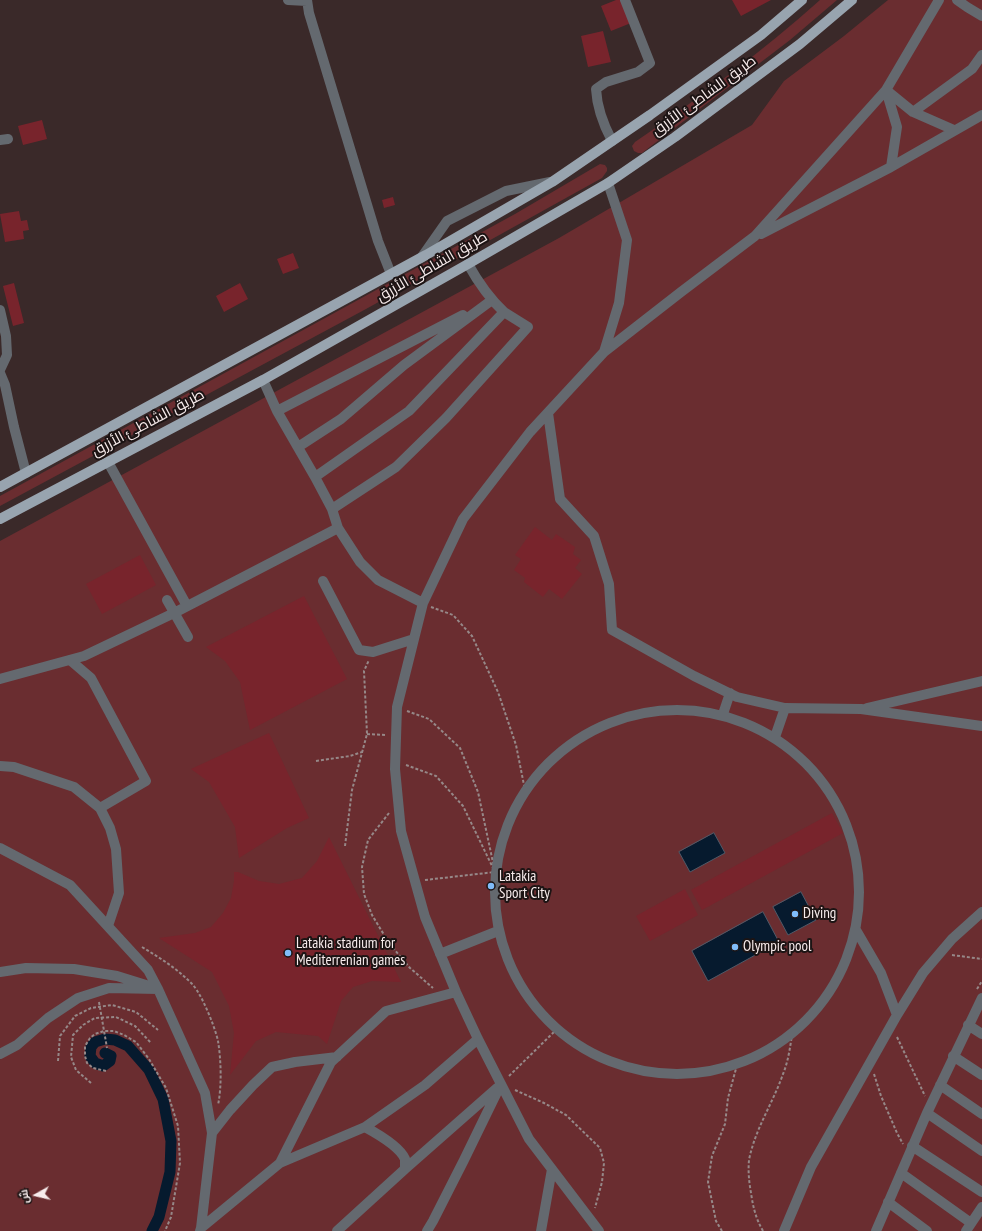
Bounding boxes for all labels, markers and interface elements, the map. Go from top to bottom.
street label: طريق الشاطئ الأزرق [648,52,760,140]
street label: طريق الشاطئ الأزرق [373,228,491,306]
street label: طريق الشاطئ الأزرق [89,386,207,460]
place label: Latakia Sport City [499,868,550,903]
marker: Latakia Sport City [486,881,496,891]
place label: Diving [803,905,836,923]
marker: Diving [790,909,800,919]
place label: Latakia stadium for Mediterrenian games [296,935,405,970]
place label: Olympic pool [743,938,811,956]
marker: Olympic pool [730,942,740,952]
marker: Latakia stadium for Mediterrenian games [283,948,293,958]
north arrow [16,1175,56,1215]
text: ش [16,1189,32,1205]

